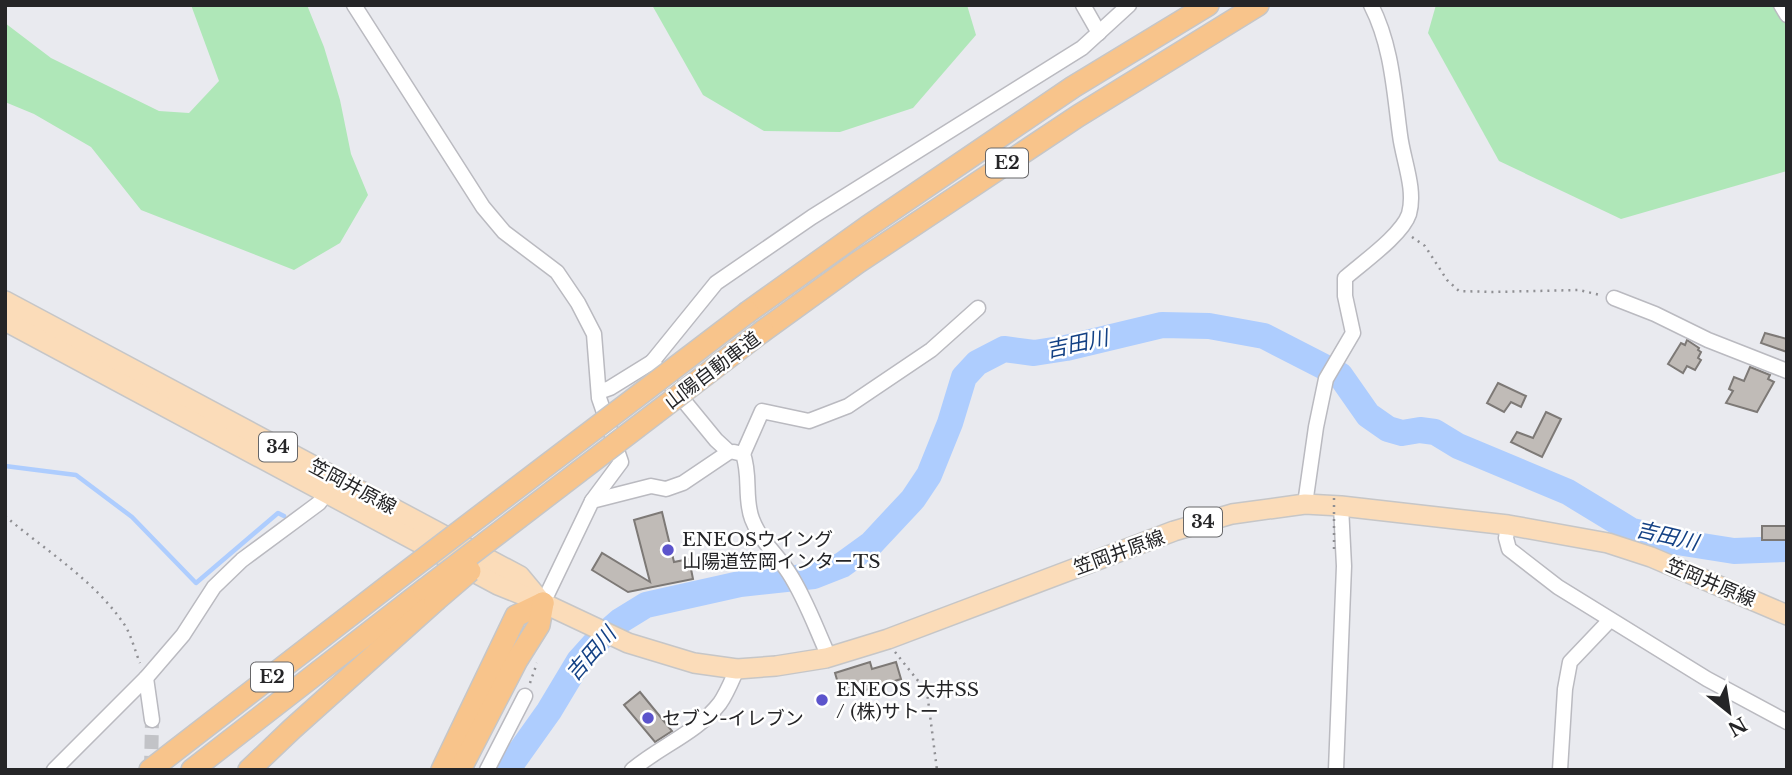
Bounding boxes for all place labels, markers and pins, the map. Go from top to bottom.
place label: ENEOSウイング 山陽道笠岡インターTS [682,528,881,573]
marker: ENEOSウイング 山陽道笠岡インターTS [660,542,676,558]
place label: ENEOS 大井SS / (株)サトー [836,678,979,723]
marker: ENEOS 大井SS / (株)サトー [814,692,830,708]
place label: セブン-イレブン [662,707,804,730]
marker: セブン-イレブン [640,710,656,726]

